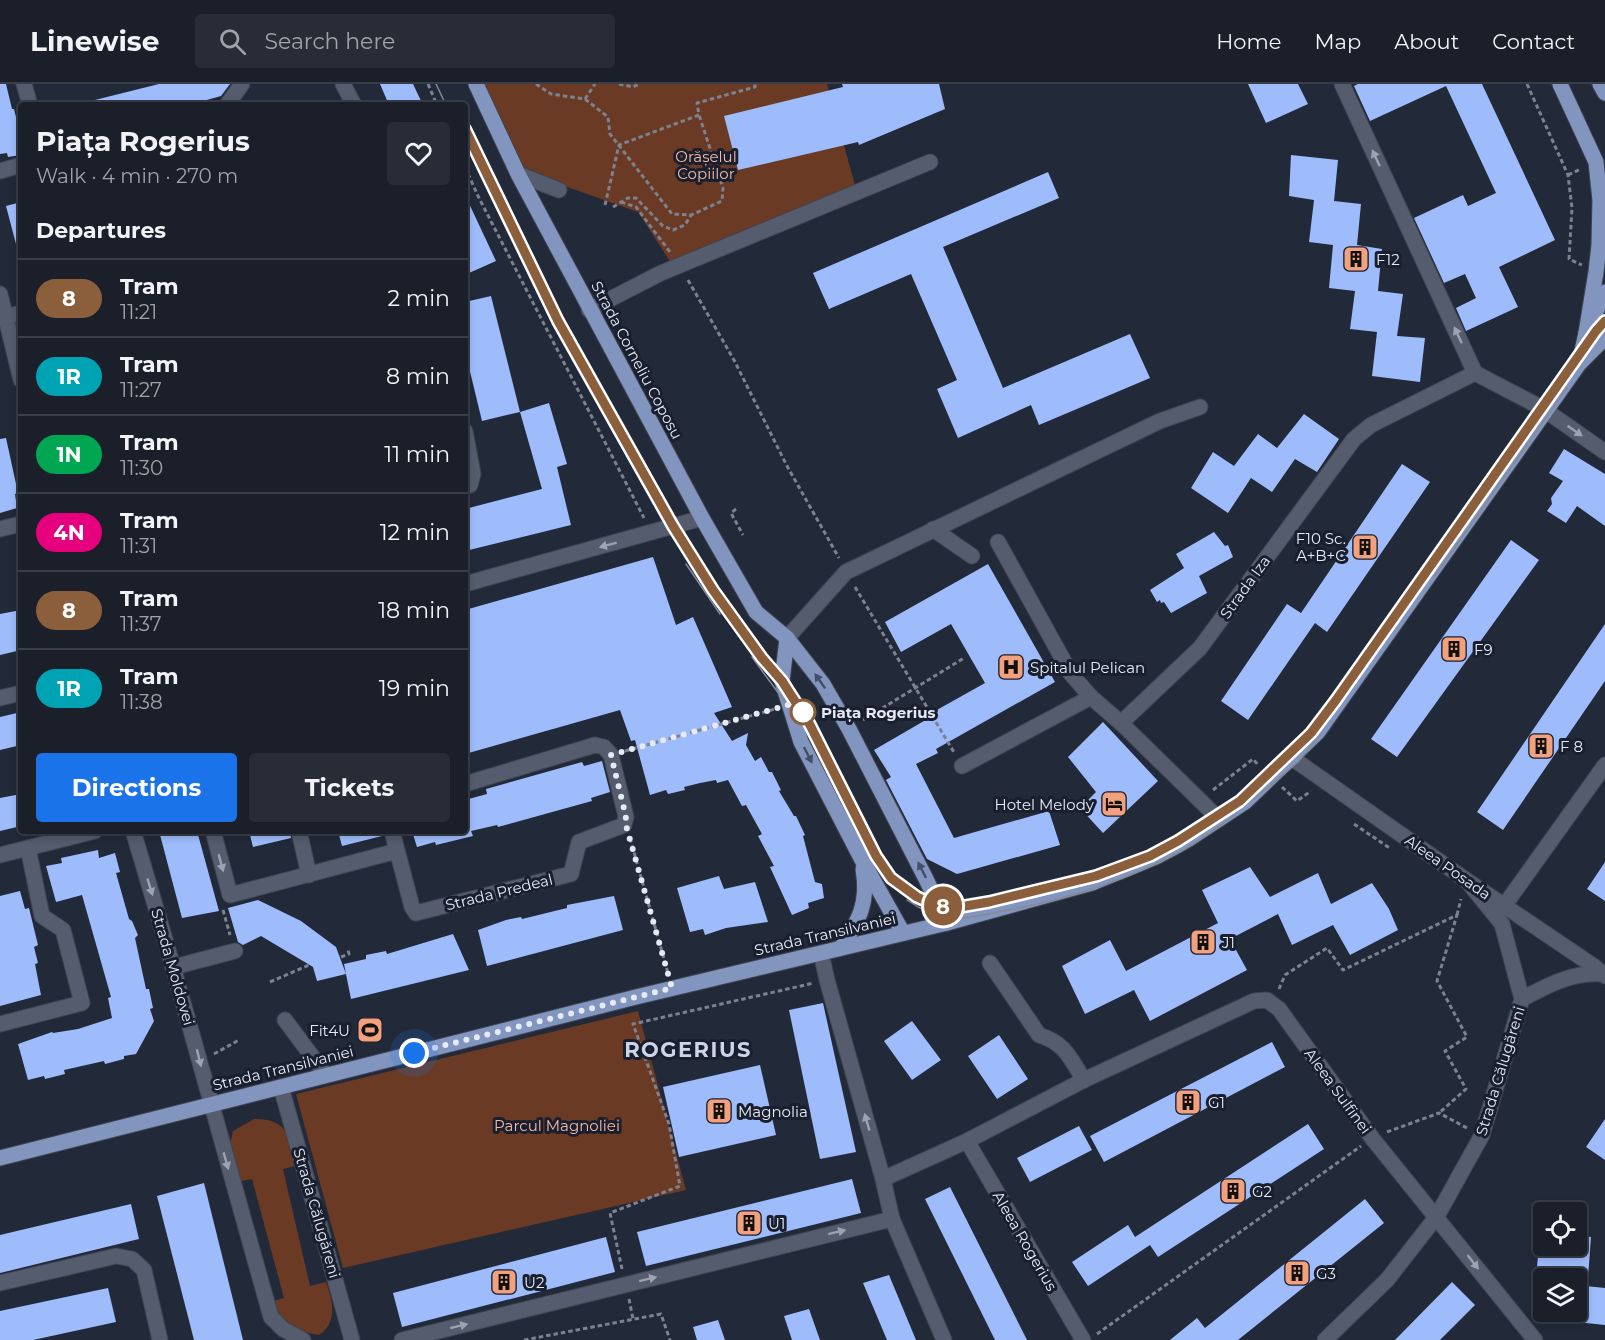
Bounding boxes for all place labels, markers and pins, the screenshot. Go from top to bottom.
building icon: F12 [1341,244,1371,274]
place label: F12 [1376,250,1400,269]
place label: F10 Sc. A+B+C [1296,529,1346,565]
building icon: F10 Sc. A+B+C [1350,532,1380,562]
building icon: F9 [1439,634,1469,664]
place label: F9 [1474,640,1493,659]
hospital icon: Spitalul Pelican [996,652,1026,682]
place label: Spitalul Pelican [1030,658,1145,677]
marker: Piața Rogerius [790,699,816,725]
place label: Piața Rogerius [821,703,936,723]
building icon: F 8 [1526,731,1556,761]
place label: F 8 [1560,737,1583,756]
hotel icon: Hotel Melody [1099,789,1129,819]
place label: Hotel Melody [995,795,1095,814]
building icon: J1 [1188,927,1218,957]
place label: J1 [1221,933,1235,952]
sports icon: Fit4U [355,1015,385,1045]
place label: Fit4U [309,1021,350,1040]
building icon: G1 [1173,1087,1203,1117]
place label: G1 [1208,1093,1225,1112]
building icon: Magnolia [704,1096,734,1126]
place label: Magnolia [738,1102,808,1121]
building icon: G2 [1218,1176,1248,1206]
place label: G2 [1252,1182,1272,1201]
building icon: U1 [734,1208,764,1238]
place label: U1 [768,1214,785,1233]
building icon: G3 [1282,1258,1312,1288]
place label: G3 [1316,1264,1336,1283]
building icon: U2 [489,1267,519,1297]
place label: U2 [524,1273,544,1292]

